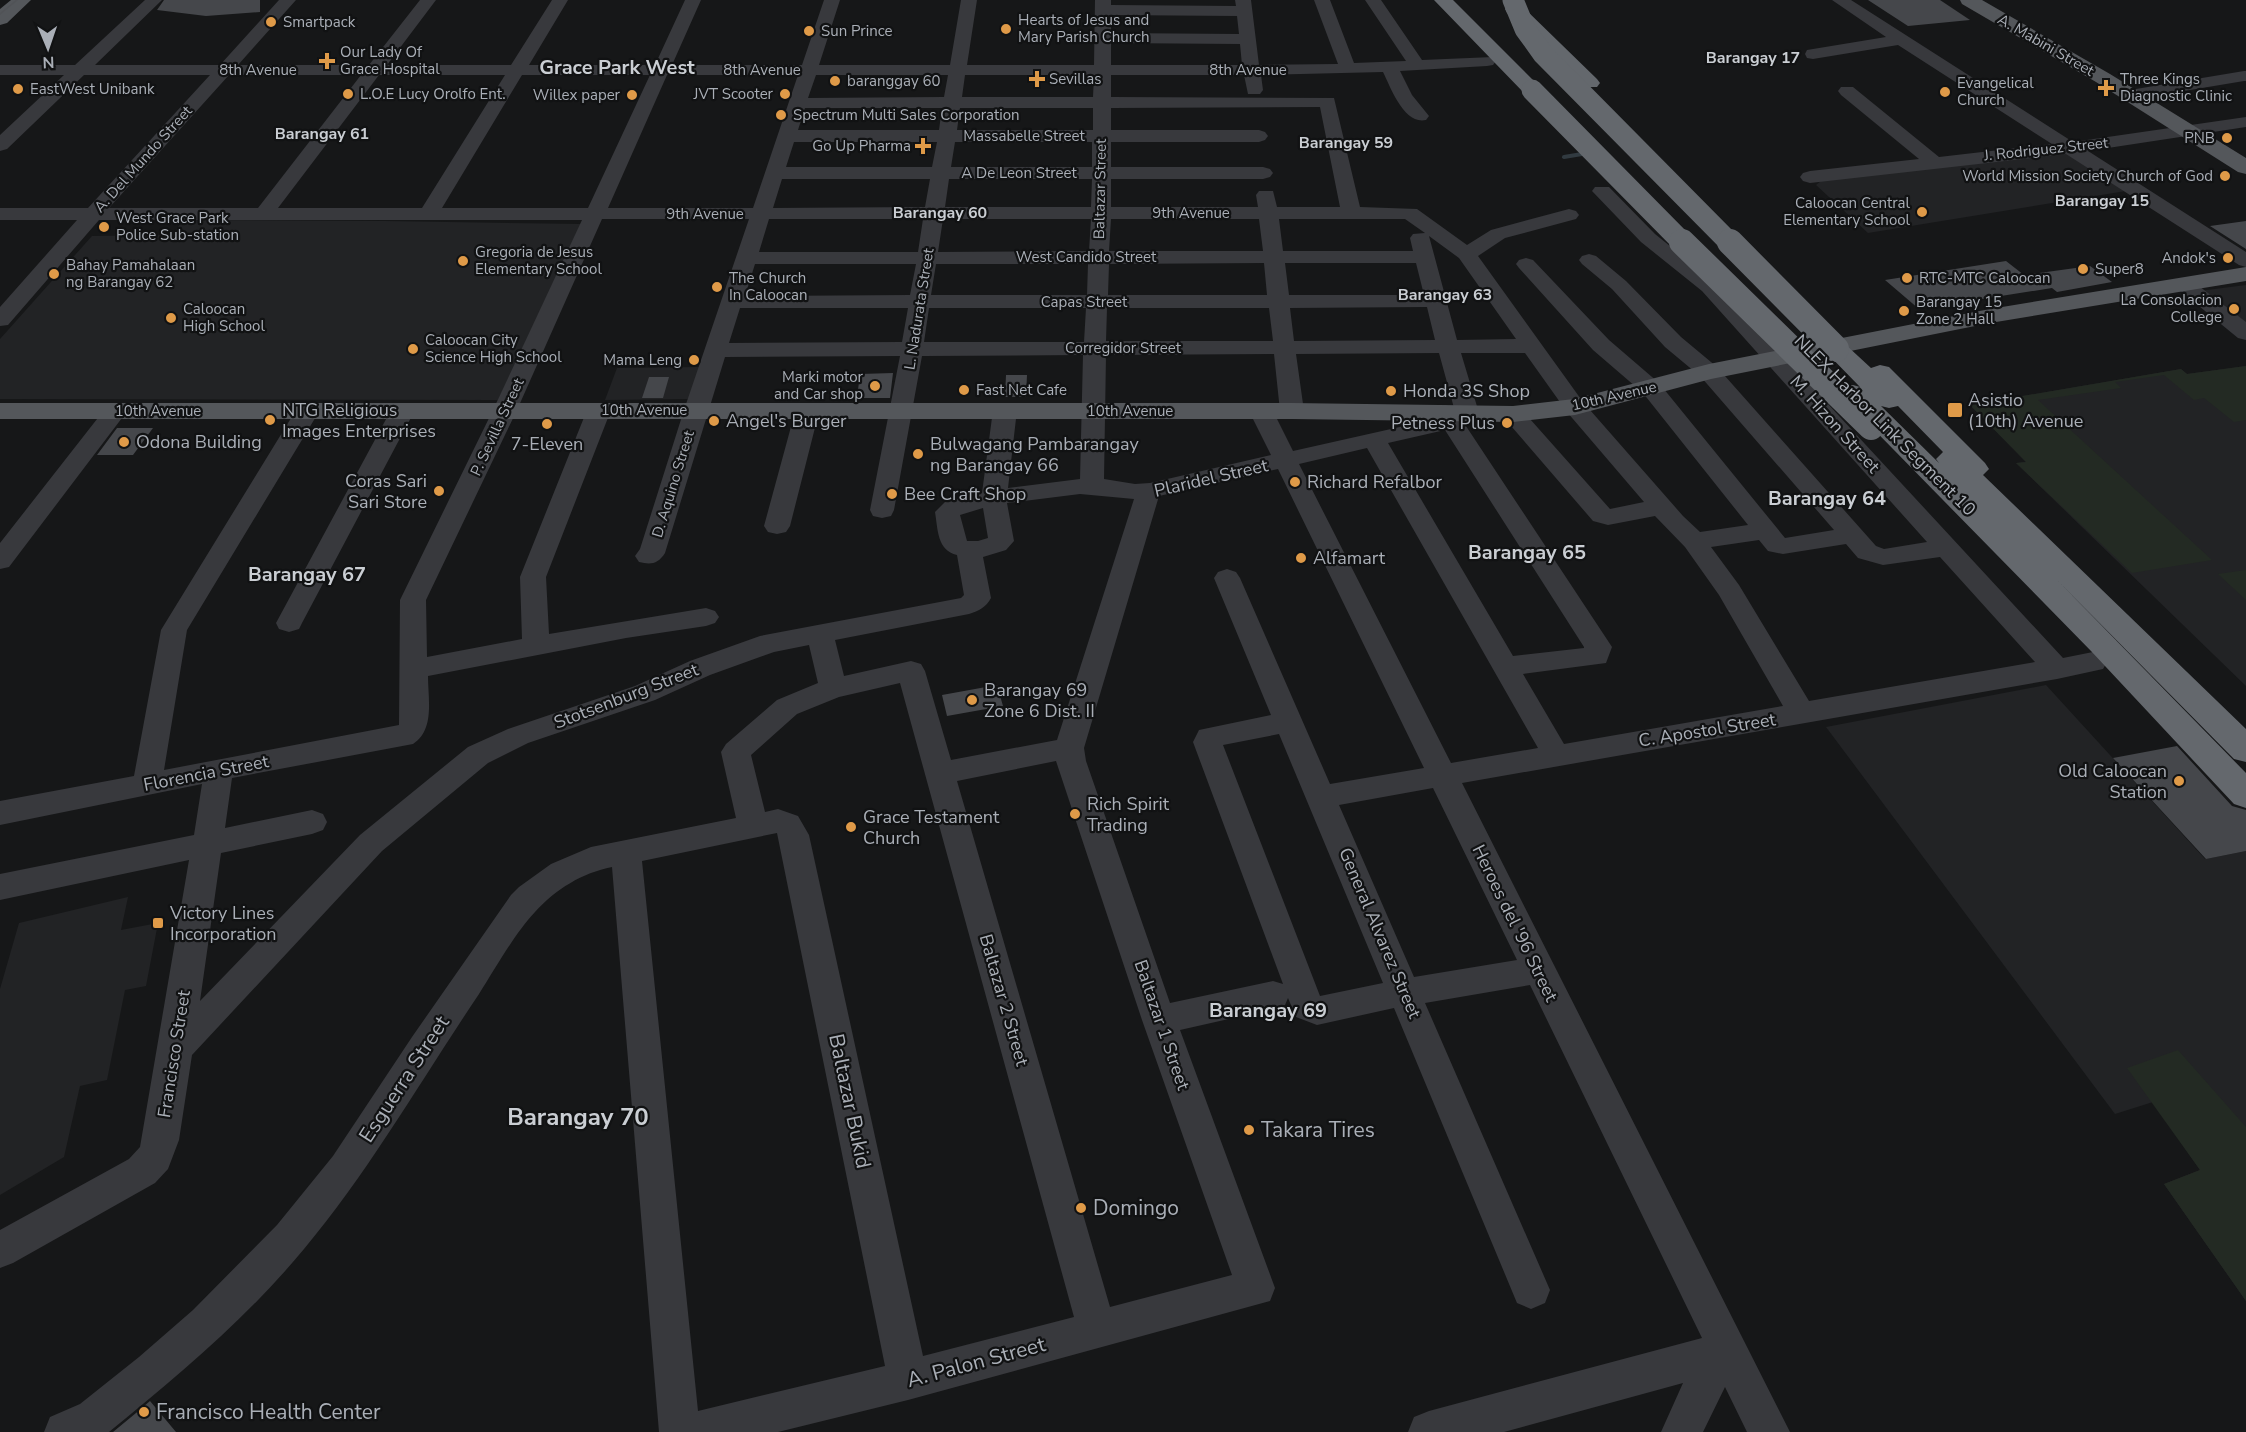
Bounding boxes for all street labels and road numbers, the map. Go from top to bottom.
street label: A. Mabini Street [1994,9,2099,81]
street label: 8th Avenue [219,60,297,80]
street label: 8th Avenue [723,60,801,80]
street label: 8th Avenue [1209,60,1287,80]
street label: A. Del Mundo Street [90,101,197,217]
street label: Massabelle Street [963,126,1085,146]
street label: J. Rodriguez Street [1982,132,2110,166]
street label: Baltazar Street [1089,138,1111,239]
street label: A De Leon Street [961,163,1077,183]
street label: 9th Avenue [1152,203,1230,223]
street label: 9th Avenue [666,204,744,224]
street label: L. Nadurata Street [899,246,939,371]
street label: West Candido Street [1016,247,1157,267]
street label: Capas Street [1041,292,1128,312]
street label: NLEX Harbor Link Segment 10 [1789,329,1981,521]
street label: Corregidor Street [1065,338,1182,358]
street label: M. Hizon Street [1785,370,1886,479]
street label: P. Sevilla Street [466,374,529,479]
street label: 10th Avenue [1570,377,1658,415]
street label: 10th Avenue [601,400,687,420]
street label: 10th Avenue [115,401,201,421]
street label: 10th Avenue [1087,401,1173,421]
street label: D. Aquino Street [647,427,699,540]
street label: Plaridel Street [1152,453,1271,503]
street label: Stotsenburg Street [550,657,702,735]
street label: C. Apostol Street [1637,707,1778,753]
street label: Florencia Street [141,749,271,797]
street label: Heroes del '96 Street [1467,841,1564,1006]
street label: General Alvarez Street [1333,844,1427,1023]
street label: Baltazar 2 Street [974,931,1034,1069]
street label: Baltazar 1 Street [1128,957,1196,1094]
street label: Francisco Street [152,988,196,1120]
street label: Esguerra Street [352,1010,456,1148]
street label: Baltazar Bukid [822,1031,878,1171]
street label: A. Palon Street [904,1330,1049,1394]

